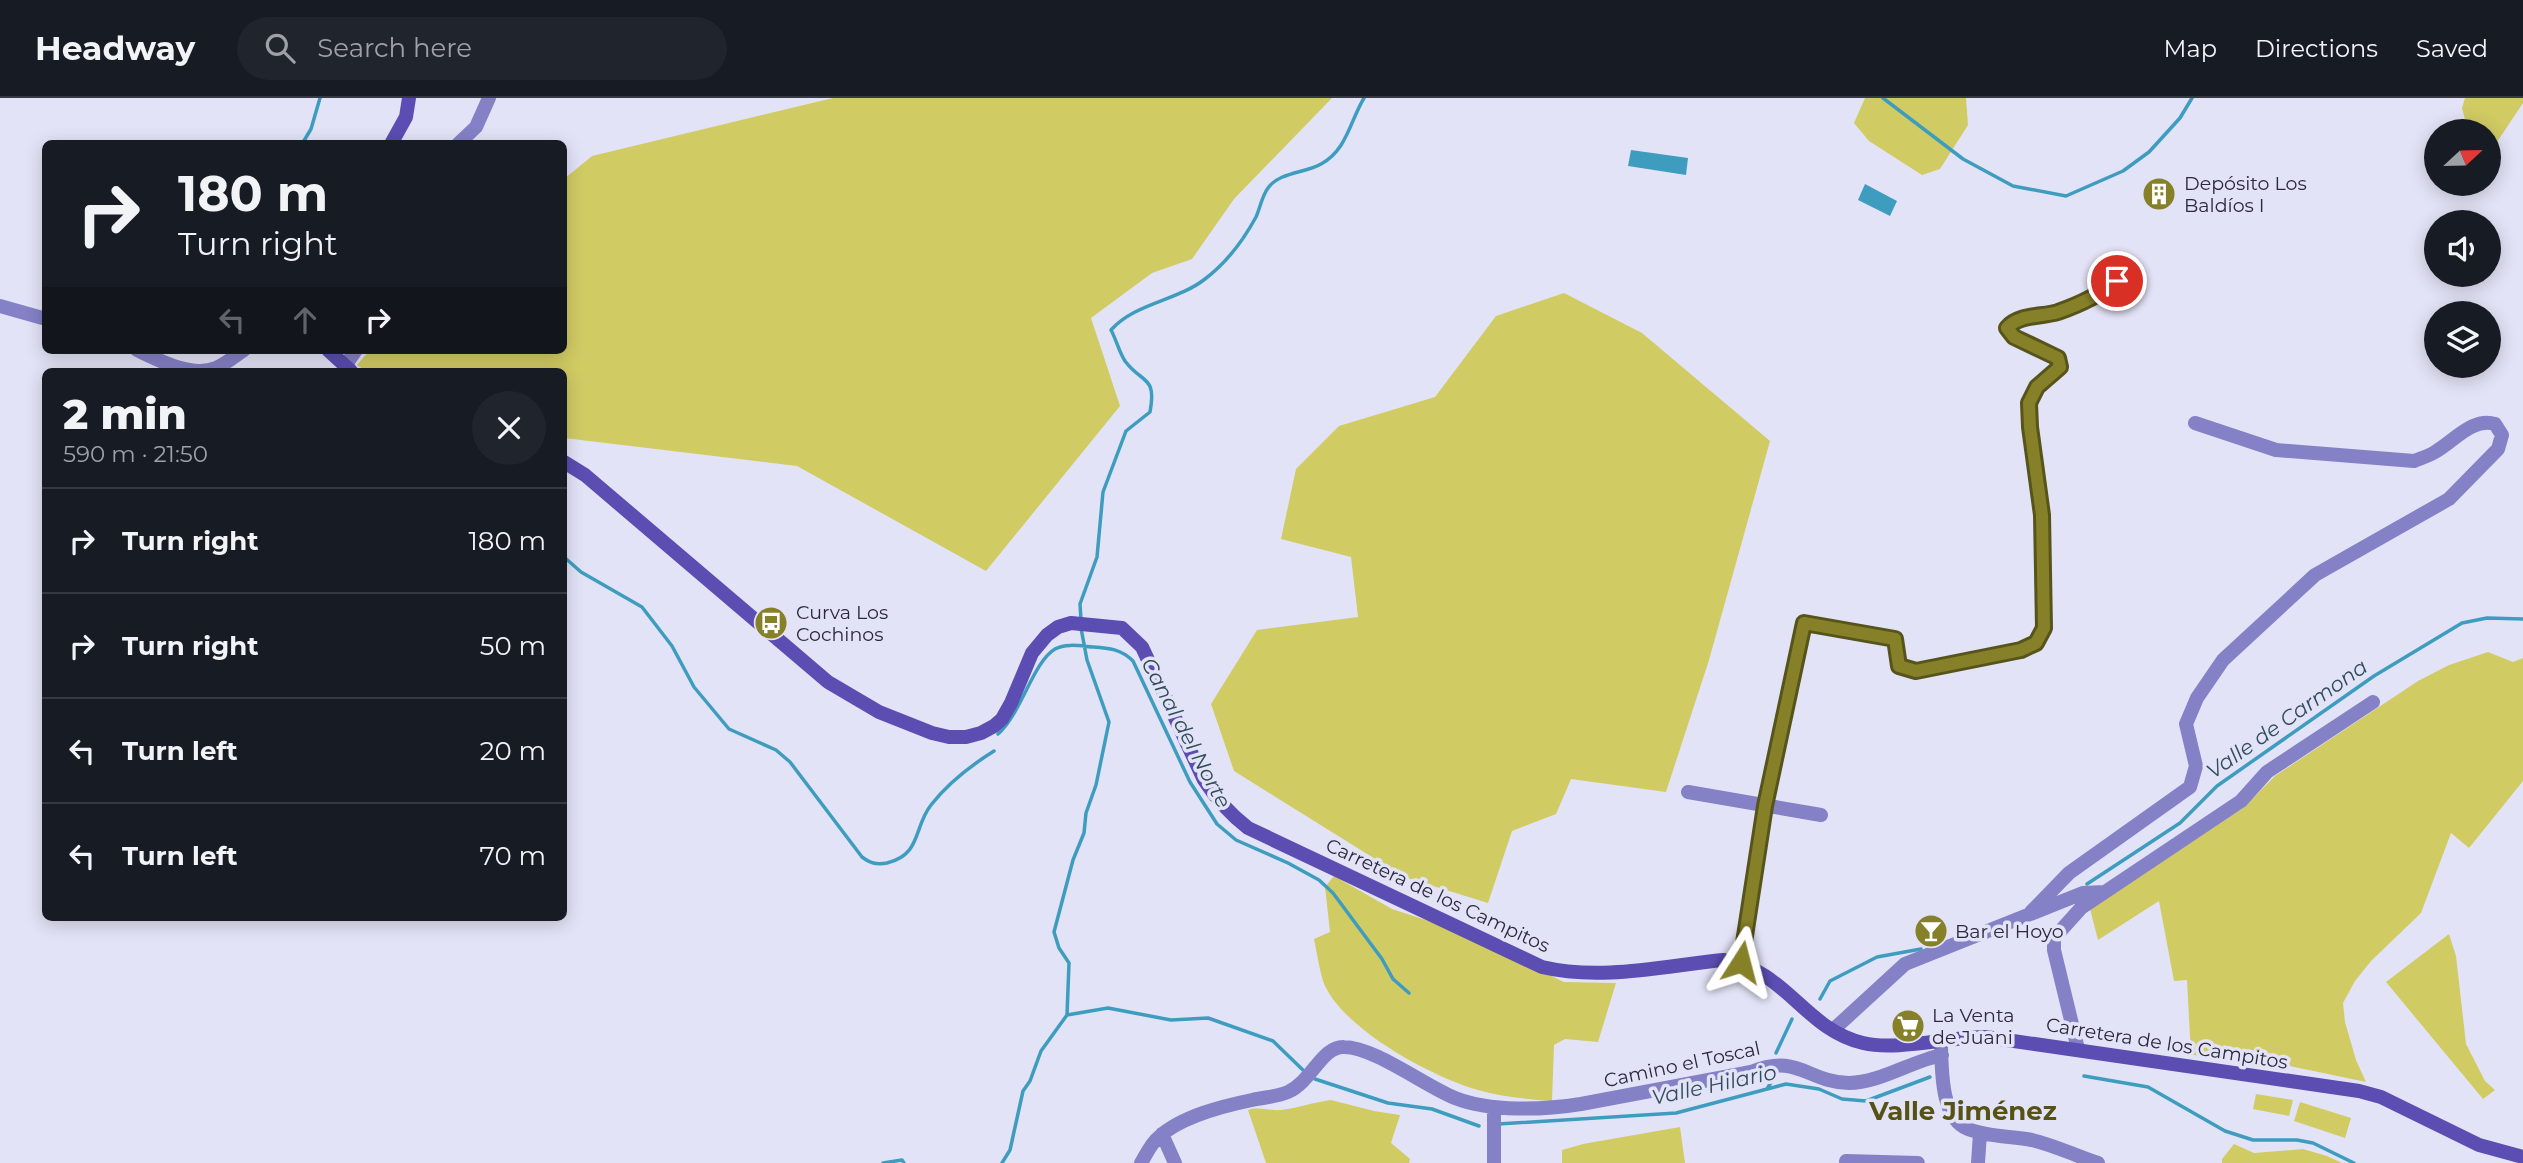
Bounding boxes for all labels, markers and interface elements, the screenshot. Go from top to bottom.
search box [237,17,727,80]
text: Headway [35,28,195,68]
icon: search [261,29,299,67]
text: Search here [317,32,472,64]
text: Map [2164,34,2217,63]
text: Directions [2255,34,2378,63]
text: Saved [2416,34,2488,63]
north arrow [2424,119,2501,196]
map controls [2424,119,2501,378]
text: 180 m [178,164,328,223]
icon: right [63,168,154,259]
place label: Depósito Los Baldíos I [2184,172,2307,217]
building icon: Depósito Los Baldíos I [2140,175,2178,213]
button: sound [2424,210,2501,287]
text: Turn right [178,224,338,263]
pin [2087,251,2147,311]
icon: arrive [2098,262,2136,300]
icon: left [213,301,251,339]
icon: ahead [286,301,324,339]
icon: right [359,301,397,339]
button: layers [2424,301,2501,378]
text: 2 min [63,388,187,440]
button: close [472,391,546,465]
text: 590 m · 21:50 [63,440,208,468]
icon: right [63,522,101,560]
text: Turn right [122,525,258,557]
text: 180 m [468,525,546,557]
place label: Curva Los Cochinos [796,601,888,646]
bus stop icon: Curva Los Cochinos [752,604,790,642]
icon: right [63,627,101,665]
text: Turn right [122,630,258,662]
text: 50 m [480,630,546,662]
water label: Canal del Norte [1136,653,1237,812]
water label: Valle de Carmona [2201,654,2372,784]
icon: left [63,732,101,770]
text: Turn left [122,735,238,767]
text: 20 m [480,735,546,767]
street label: Carretera de los Campitos [1322,833,1553,958]
icon: left [63,837,101,875]
text: Turn left [122,840,238,872]
text: 70 m [480,840,546,872]
bar icon: Bar el Hoyo [1912,912,1950,950]
place label: Bar el Hoyo [1955,920,2064,943]
position arrow [1704,925,1778,999]
place label: La Venta de Juani [1932,1004,2014,1049]
supermarket icon: La Venta de Juani [1889,1007,1927,1045]
street label: Carretera de los Campitos [2044,1013,2289,1074]
street label: Camino el Toscal [1602,1037,1762,1092]
water label: Valle Hilario [1649,1059,1779,1110]
district label: Valle Jiménez [1868,1095,2057,1127]

